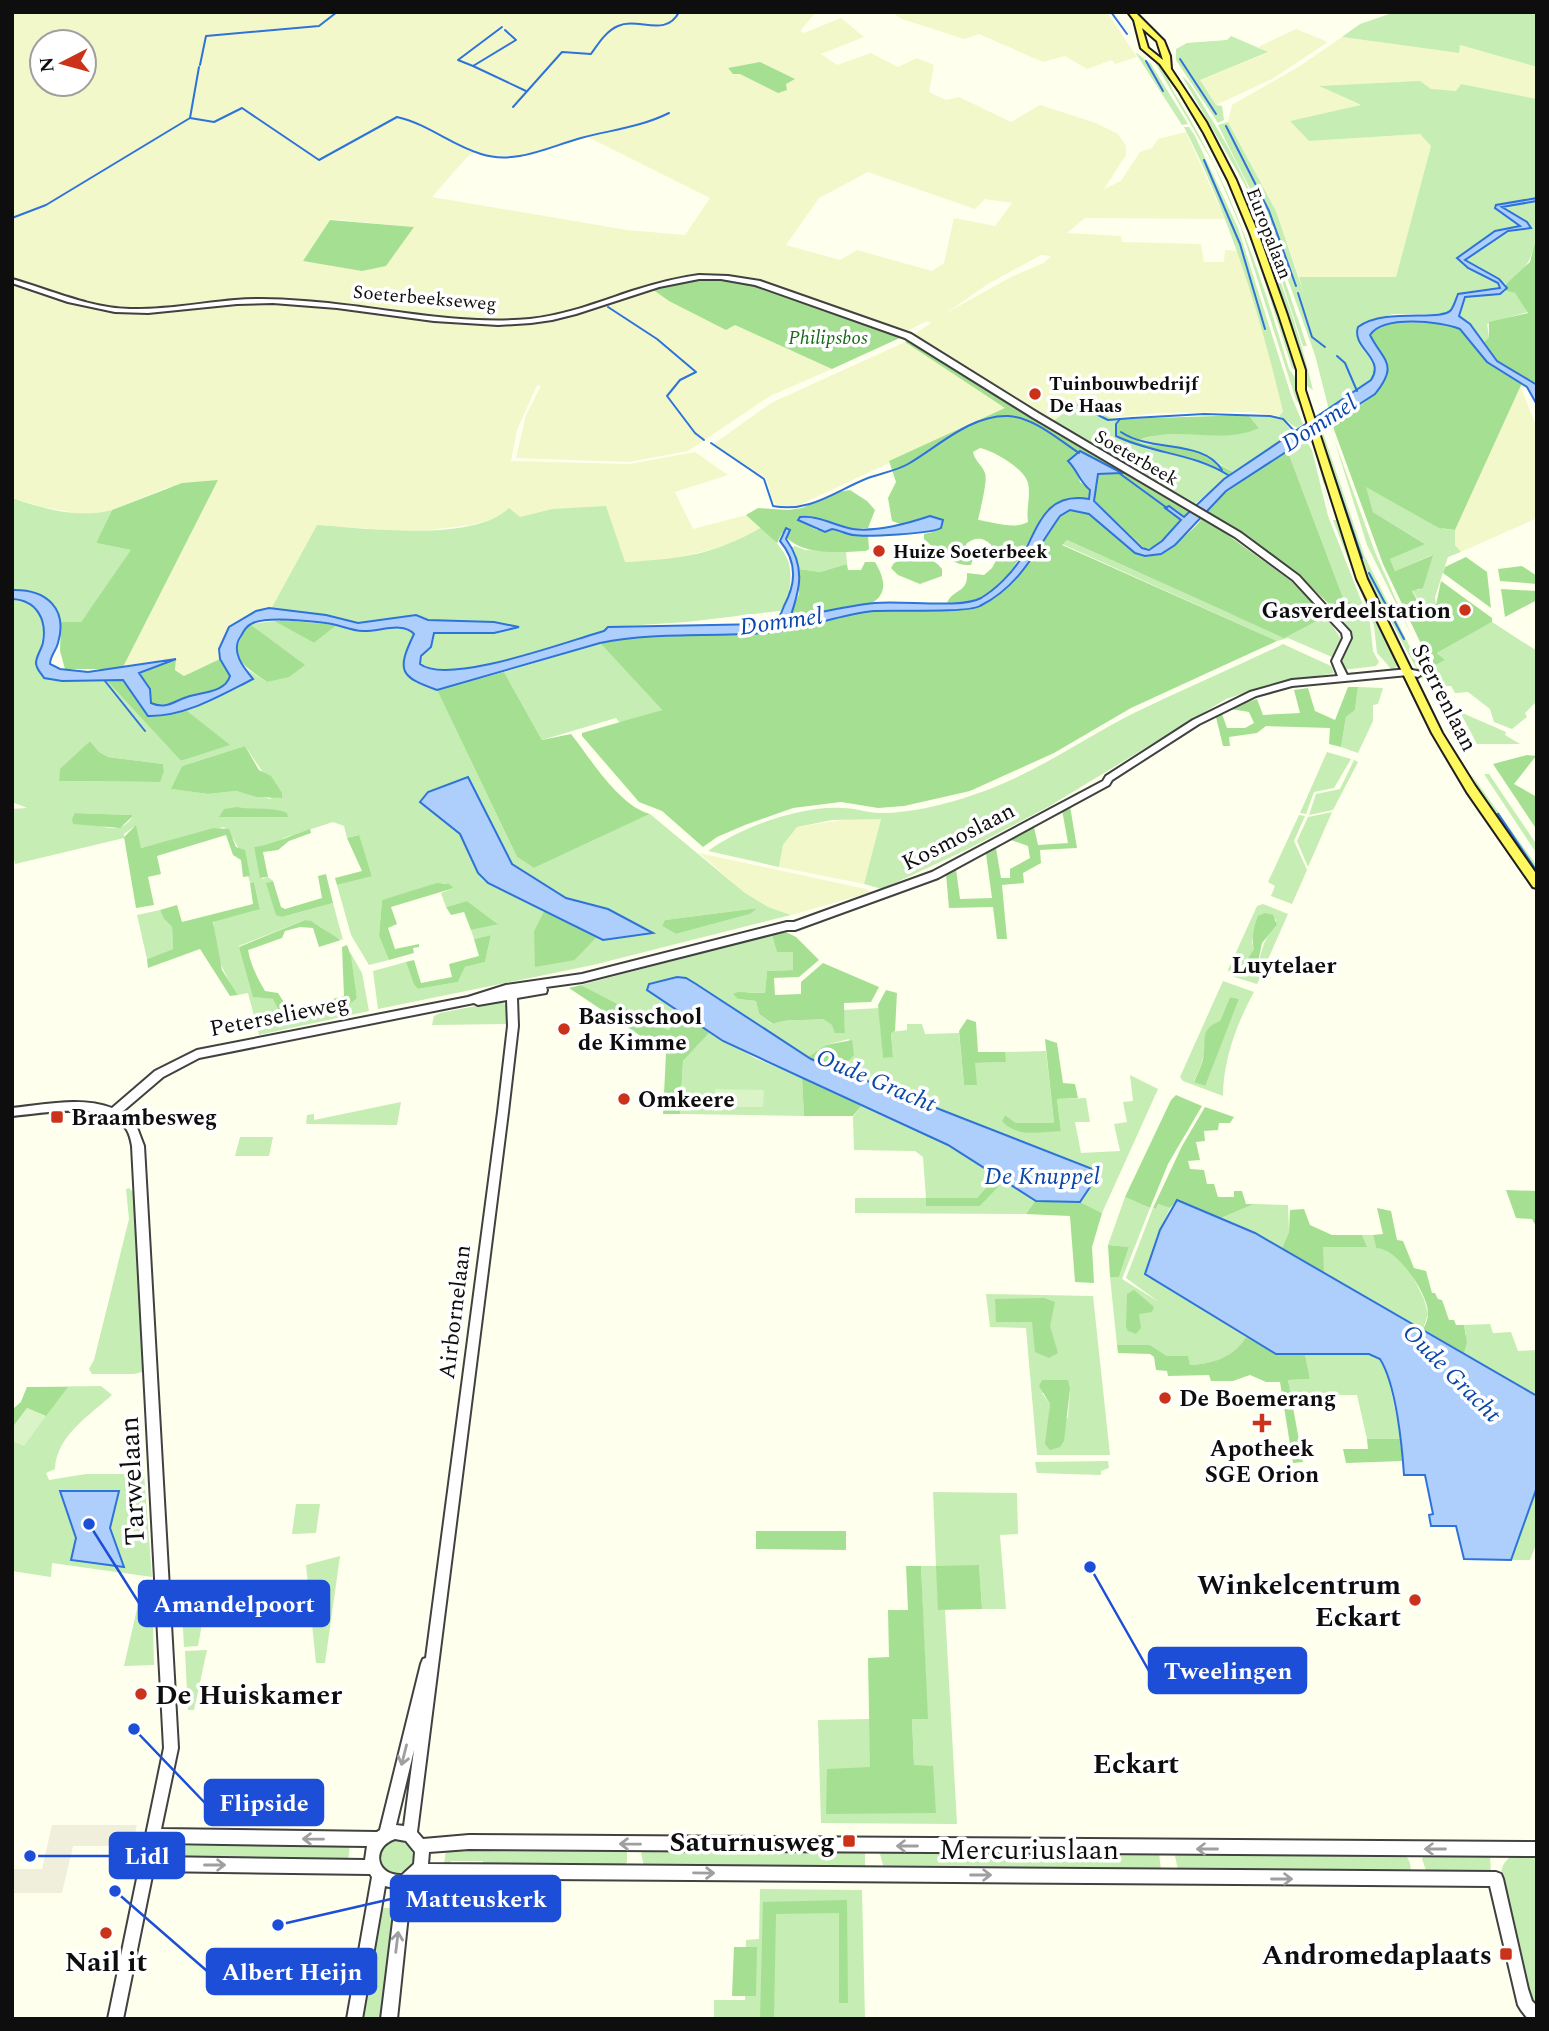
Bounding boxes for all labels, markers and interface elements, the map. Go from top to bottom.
north arrow [28,28,98,98]
text: N [32,55,63,74]
street label: Europalaan [1238,183,1299,284]
street label: Soeterbeekseweg [352,278,498,319]
park label: Philipsbos [788,324,868,353]
place label: Tuinbouwbedrijf De Haas [1049,370,1199,421]
marker: Tuinbouwbedrijf De Haas [1027,386,1043,402]
water label: Dommel [1275,386,1364,462]
street label: Soeterbeek [1089,422,1184,494]
place label: Huize Soeterbeek [893,538,1048,567]
marker: Huize Soeterbeek [871,543,887,559]
place label: Gasverdeelstation [1261,594,1451,629]
water label: Dommel [737,598,825,646]
marker: Gasverdeelstation [1457,602,1473,618]
street label: Sterrenlaan [1401,638,1486,758]
street label: Kosmoslaan [896,794,1022,881]
district label: Luytelaer [1232,948,1337,984]
street label: Peterselieweg [207,986,352,1047]
place label: Basisschool de Kimme [578,1000,702,1061]
marker: Basisschool de Kimme [556,1021,572,1037]
water label: Oude Gracht [810,1040,942,1122]
place label: Omkeere [638,1083,735,1118]
marker: Omkeere [616,1091,632,1107]
place label: Braambesweg [71,1101,217,1136]
marker: Braambesweg [49,1109,65,1125]
water label: De Knuppel [984,1159,1100,1195]
street label: Airbornelaan [430,1243,481,1381]
water label: Oude Gracht [1394,1316,1509,1432]
place label: De Boemerang [1179,1382,1336,1417]
marker: De Boemerang [1157,1390,1173,1406]
street label: Tarwelaan [108,1415,157,1547]
marker: Apotheek SGE Orion [1254,1415,1270,1431]
place label: Apotheek SGE Orion [1205,1432,1319,1493]
place label: Winkelcentrum Eckart [1197,1564,1401,1639]
callout: Amandelpoort [139,1581,329,1626]
text: Amandelpoort [153,1587,315,1623]
marker: Winkelcentrum Eckart [1407,1592,1423,1608]
callout: Tweelingen [1149,1648,1306,1693]
text: Tweelingen [1164,1654,1292,1690]
place label: De Huiskamer [155,1674,342,1717]
marker: De Huiskamer [133,1686,149,1702]
one-way arrow [397,1743,410,1766]
district label: Eckart [1093,1743,1179,1786]
callout: Flipside [205,1780,323,1825]
text: Flipside [219,1786,309,1822]
place label: Saturnusweg [669,1821,835,1864]
street label: Mercuriuslaan [939,1829,1119,1872]
one-way arrow [302,1832,325,1846]
callout: Lidl [110,1833,184,1878]
marker: Saturnusweg [841,1833,857,1849]
one-way arrow [619,1837,642,1851]
text: Lidl [124,1839,170,1875]
one-way arrow [895,1839,918,1853]
one-way arrow [1196,1842,1219,1856]
one-way arrow [1424,1842,1447,1856]
one-way arrow [204,1858,227,1872]
one-way arrow [692,1866,715,1880]
one-way arrow [969,1868,992,1882]
one-way arrow [1270,1872,1293,1886]
callout: Matteuskerk [391,1876,560,1921]
text: Matteuskerk [405,1882,547,1918]
marker: Nail it [98,1925,114,1941]
one-way arrow [391,1931,404,1953]
place label: Andromedaplaats [1262,1934,1492,1977]
place label: Nail it [65,1941,148,1984]
marker: Andromedaplaats [1498,1946,1514,1962]
callout: Albert Heijn [207,1949,376,1994]
text: Albert Heijn [222,1955,363,1991]

